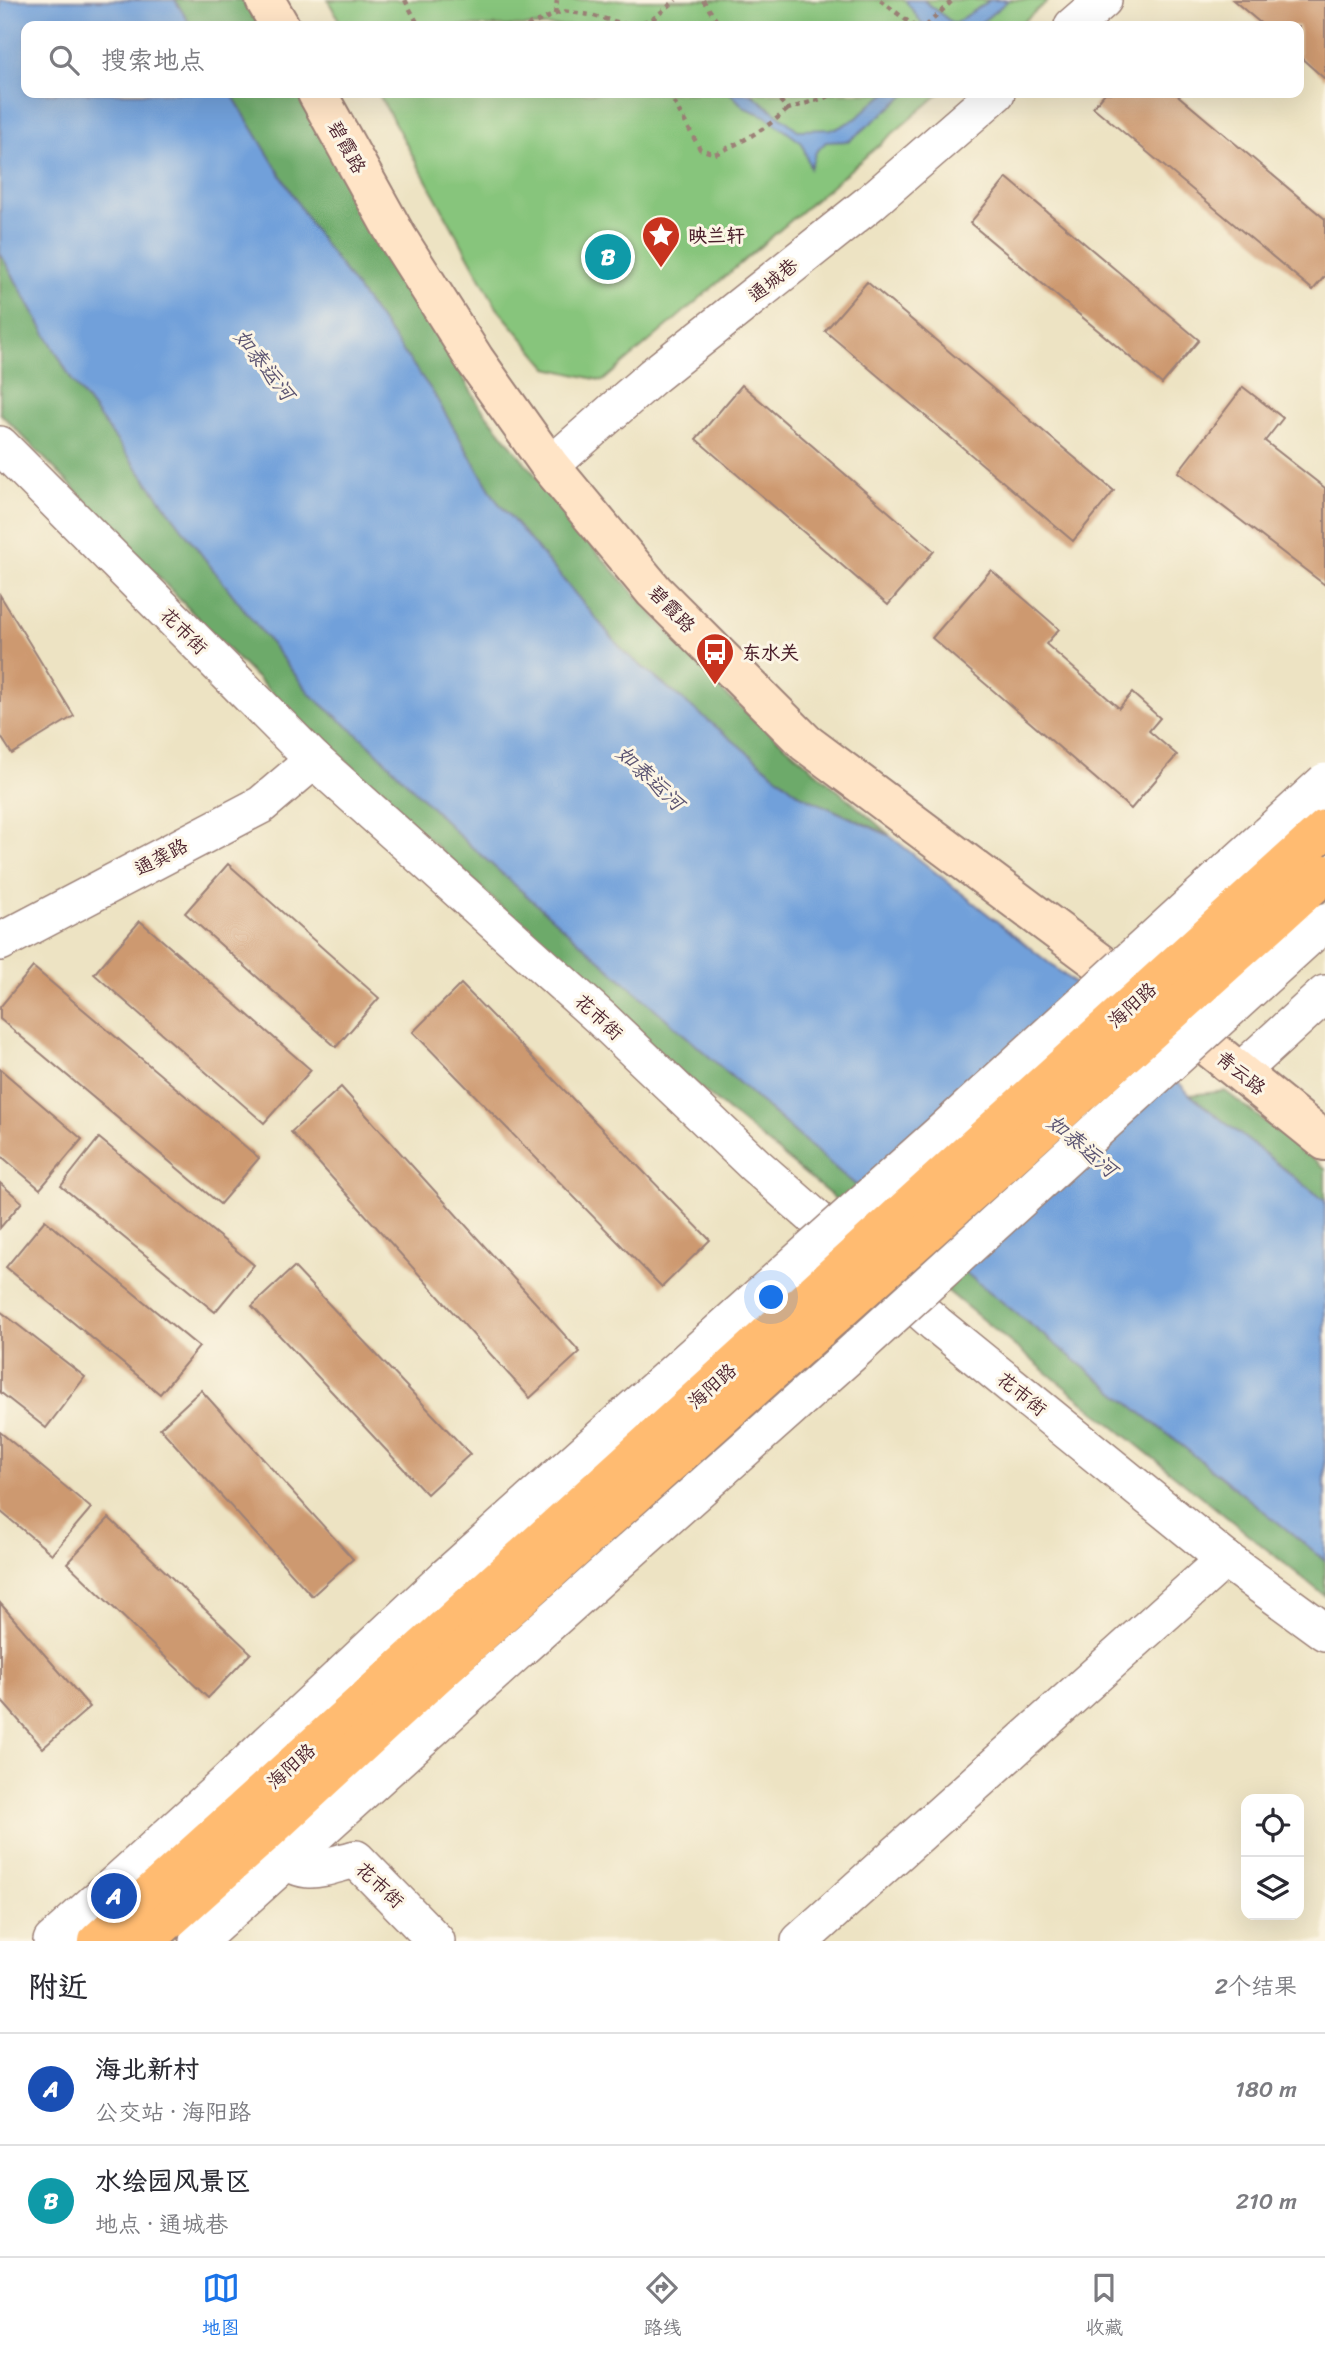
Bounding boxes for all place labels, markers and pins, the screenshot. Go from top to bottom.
place icon: 映兰轩 [640,214,682,269]
place label: 映兰轩 [688,219,745,252]
pin: B [585,231,631,283]
bus stop icon: 东水关 [694,631,736,686]
place label: 东水关 [742,636,799,669]
pin: A [91,1870,137,1922]

